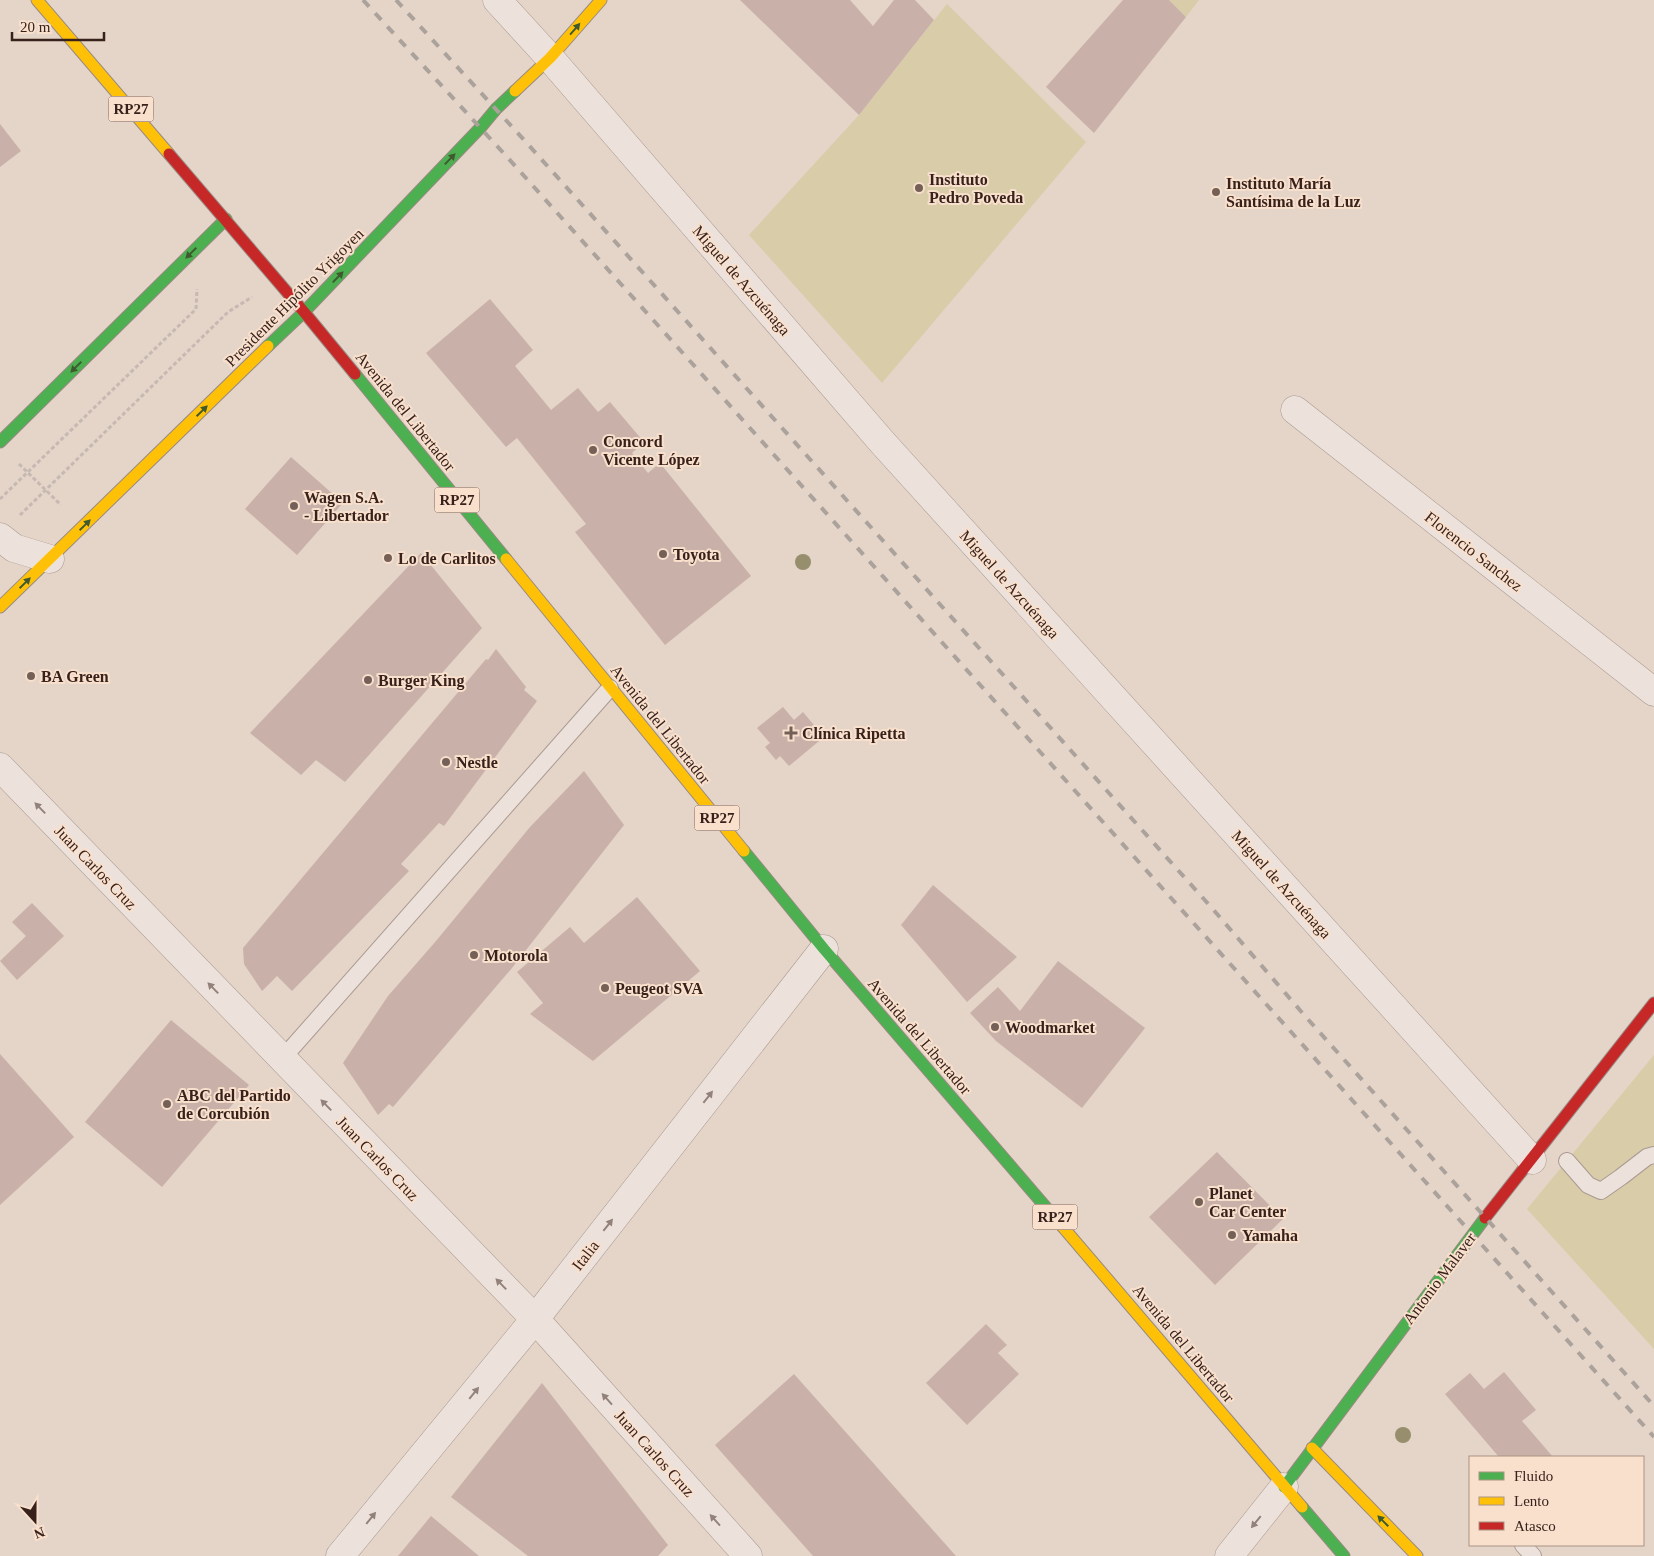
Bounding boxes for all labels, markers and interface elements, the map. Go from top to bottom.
scale bar [12,10,105,42]
text: 20 m [20,19,51,35]
one-way arrow [570,23,581,36]
road number: RP27 [108,96,154,122]
one-way arrow [444,153,456,165]
place label: Instituto Pedro Poveda [929,171,1023,206]
place label: Instituto María Santísima de la Luz [1226,175,1361,210]
marker: Instituto Pedro Poveda [913,182,925,194]
marker: Instituto María Santísima de la Luz [1210,186,1222,198]
street label: Miguel de Azcuénaga [689,222,794,339]
street label: Presidente Hipólito Yrigoyen [222,225,367,370]
one-way arrow [185,247,197,259]
one-way arrow [332,271,344,283]
street label: Avenida del Libertador [352,348,459,475]
one-way arrow [70,361,82,373]
one-way arrow [195,405,207,417]
place label: Concord Vicente López [603,433,700,469]
marker: Concord Vicente López [587,444,599,456]
road number: RP27 [434,488,480,512]
place label: Wagen S.A. - Libertador [304,489,389,524]
marker: Wagen S.A. - Libertador [288,500,300,512]
street label: Florencio Sanchez [1422,508,1526,595]
one-way arrow [79,519,91,531]
street label: Miguel de Azcuénaga [956,527,1063,643]
place label: Toyota [673,546,720,564]
marker: Toyota [657,548,669,560]
place label: Lo de Carlitos [398,550,496,567]
marker: Lo de Carlitos [382,552,394,564]
one-way arrow [19,577,31,589]
street label: Avenida del Libertador [607,661,714,788]
place label: BA Green [41,668,109,685]
marker: BA Green [25,670,37,682]
place label: Burger King [378,672,464,690]
marker: Burger King [362,674,374,686]
place label: Clínica Ripetta [802,725,906,743]
marker: Clínica Ripetta [784,726,798,740]
place label: Nestle [456,754,498,771]
marker: Nestle [440,756,452,768]
one-way arrow [34,802,46,814]
road number: RP27 [694,806,740,830]
street label: Juan Carlos Cruz [51,822,140,913]
street label: Miguel de Azcuénaga [1228,827,1335,943]
place label: Motorola [484,947,548,964]
marker: Motorola [468,949,480,961]
street label: Avenida del Libertador [865,975,975,1098]
place label: Peugeot SVA [615,980,704,998]
one-way arrow [207,982,219,994]
marker: Peugeot SVA [599,982,611,994]
place label: Woodmarket [1005,1019,1095,1036]
marker: Woodmarket [989,1021,1001,1033]
place label: ABC del Partido de Corcubión [177,1087,291,1122]
one-way arrow [703,1090,713,1104]
marker: ABC del Partido de Corcubión [161,1098,173,1110]
one-way arrow [320,1099,332,1111]
street label: Juan Carlos Cruz [333,1113,422,1204]
place label: Planet Car Center [1209,1185,1286,1220]
marker: Planet Car Center [1193,1196,1205,1208]
road number: RP27 [1032,1204,1078,1230]
one-way arrow [602,1219,613,1232]
place label: Yamaha [1242,1227,1298,1244]
marker: Yamaha [1226,1229,1238,1241]
street label: Antonio Malaver [1400,1229,1480,1327]
street label: Italia [569,1237,602,1273]
one-way arrow [495,1278,507,1290]
street label: Avenida del Libertador [1130,1281,1238,1406]
one-way arrow [468,1387,480,1399]
one-way arrow [601,1393,613,1405]
street label: Juan Carlos Cruz [611,1407,698,1500]
legend [1469,1456,1644,1546]
text: Fluido [1514,1468,1553,1484]
text: Lento [1514,1493,1549,1509]
north arrow [10,1496,60,1546]
one-way arrow [365,1512,376,1525]
one-way arrow [710,1513,721,1526]
one-way arrow [1251,1515,1262,1528]
one-way arrow [1377,1515,1389,1527]
text: Atasco [1514,1518,1556,1534]
text: N [32,1524,47,1541]

